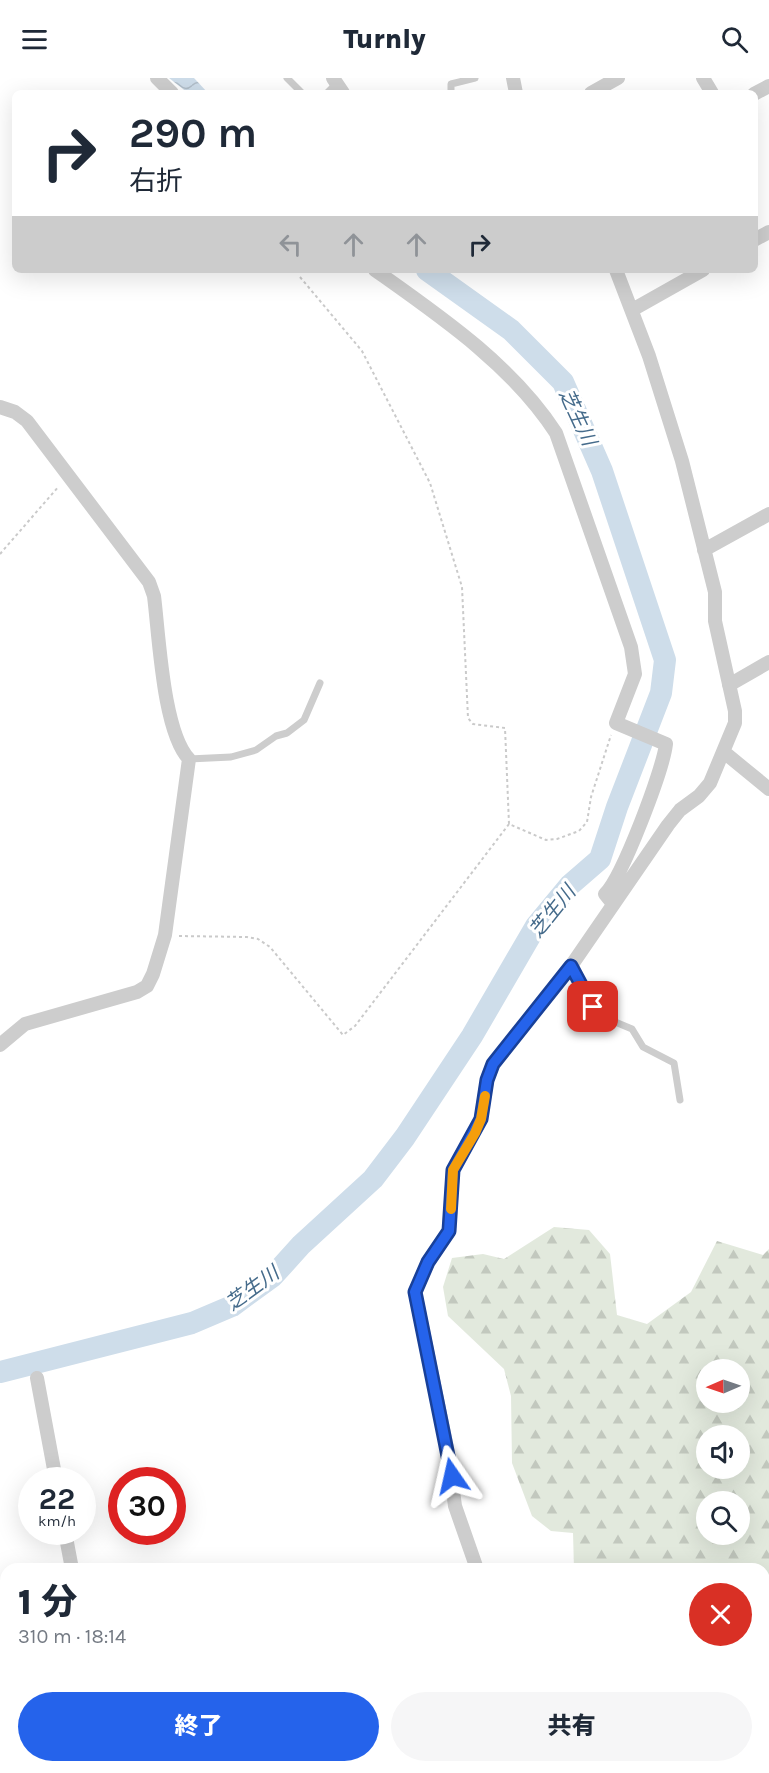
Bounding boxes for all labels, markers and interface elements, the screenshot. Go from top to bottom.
icon: menu [18,23,51,56]
text: Turnly [343,23,426,55]
icon: search [718,23,751,56]
text: 290 m [129,108,257,158]
icon: right [30,114,108,192]
text: 右折 [129,165,183,197]
icon: left [274,228,307,261]
icon: ahead [337,228,370,261]
icon: ahead [400,228,433,261]
icon: right [463,228,496,261]
water label: 芝生川 [554,385,601,451]
water label: 芝生川 [525,879,581,942]
pin [567,981,618,1032]
icon: arrive [576,990,609,1023]
water label: 芝生川 [221,1260,285,1315]
north arrow [696,1359,750,1413]
map controls [696,1359,750,1545]
button: sound [696,1425,750,1479]
position arrow [420,1444,484,1508]
speed limit sign: 30 [108,1467,186,1545]
text: 22 [39,1481,75,1517]
button: search [696,1491,750,1545]
text: km/h [38,1512,76,1530]
text: 1 分 [18,1581,78,1623]
button: close [689,1583,752,1646]
text: 310 m · 18:14 [18,1625,126,1648]
button: 終了 [18,1692,379,1761]
button: 共有 [391,1692,752,1761]

